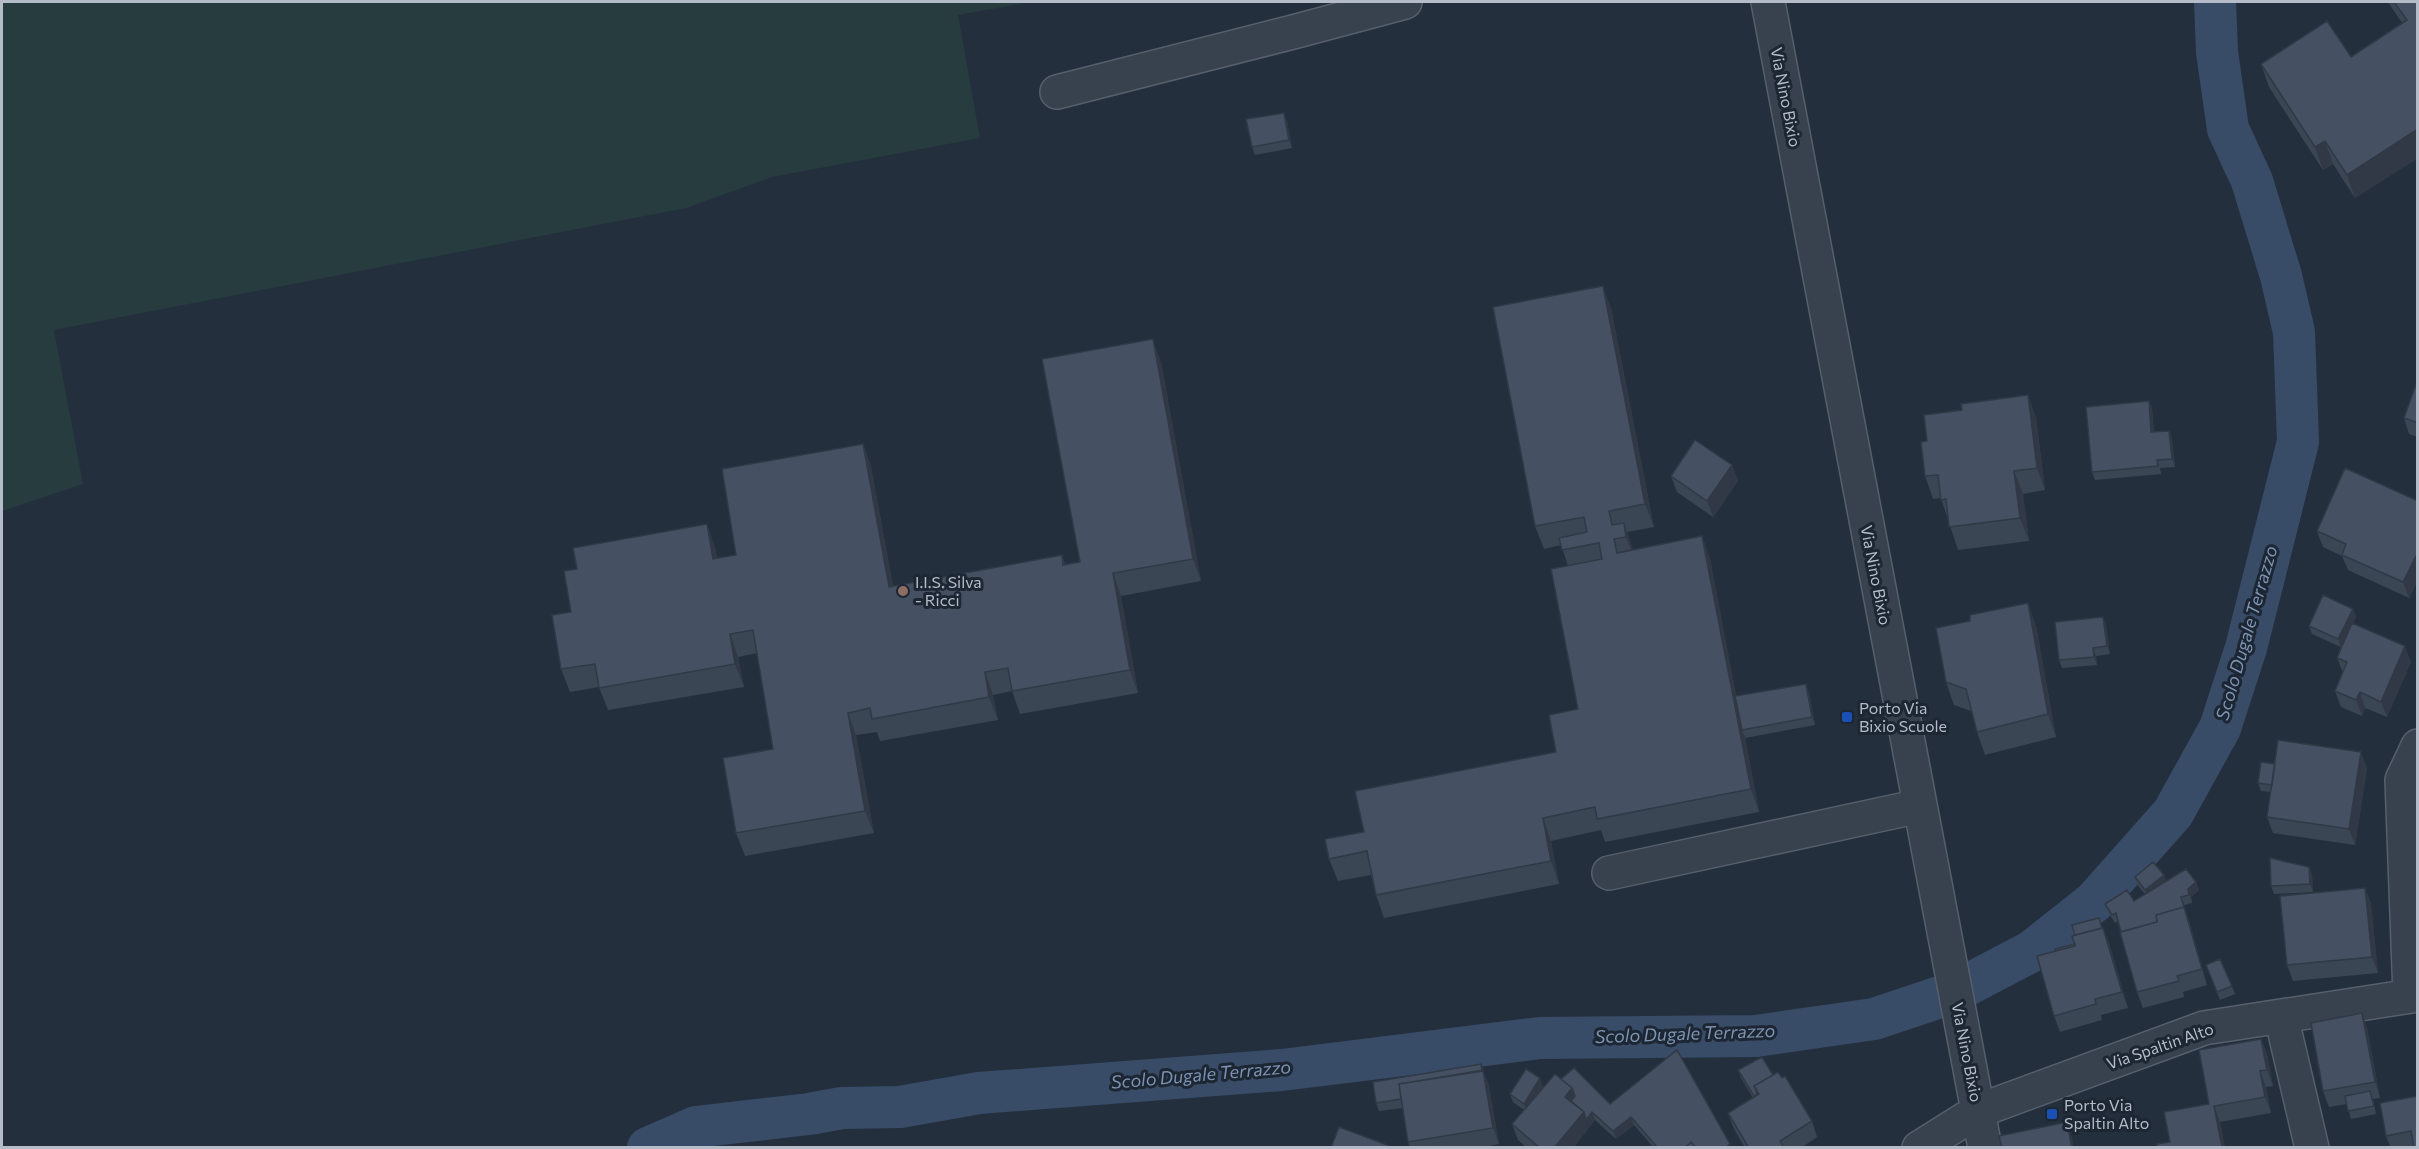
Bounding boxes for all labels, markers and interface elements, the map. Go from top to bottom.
street label: Via Nino Bixio [1768,45,1805,148]
street label: Via Nino Bixio [1858,523,1895,626]
water label: Scolo Dugale Terrazzo [2211,543,2282,723]
place label: I.I.S. Silva - Ricci [915,572,982,609]
marker: I.I.S. Silva - Ricci [896,584,910,598]
place label: Porto Via Bixio Scuole [1859,698,1947,735]
marker: Porto Via Bixio Scuole [1840,710,1854,724]
street label: Via Nino Bixio [1949,1000,1986,1103]
street label: Via Spaltin Alto [2104,1018,2216,1073]
water label: Scolo Dugale Terrazzo [1594,1019,1776,1047]
water label: Scolo Dugale Terrazzo [1110,1055,1292,1093]
place label: Porto Via Spaltin Alto [2064,1095,2149,1132]
marker: Porto Via Spaltin Alto [2045,1107,2059,1121]

